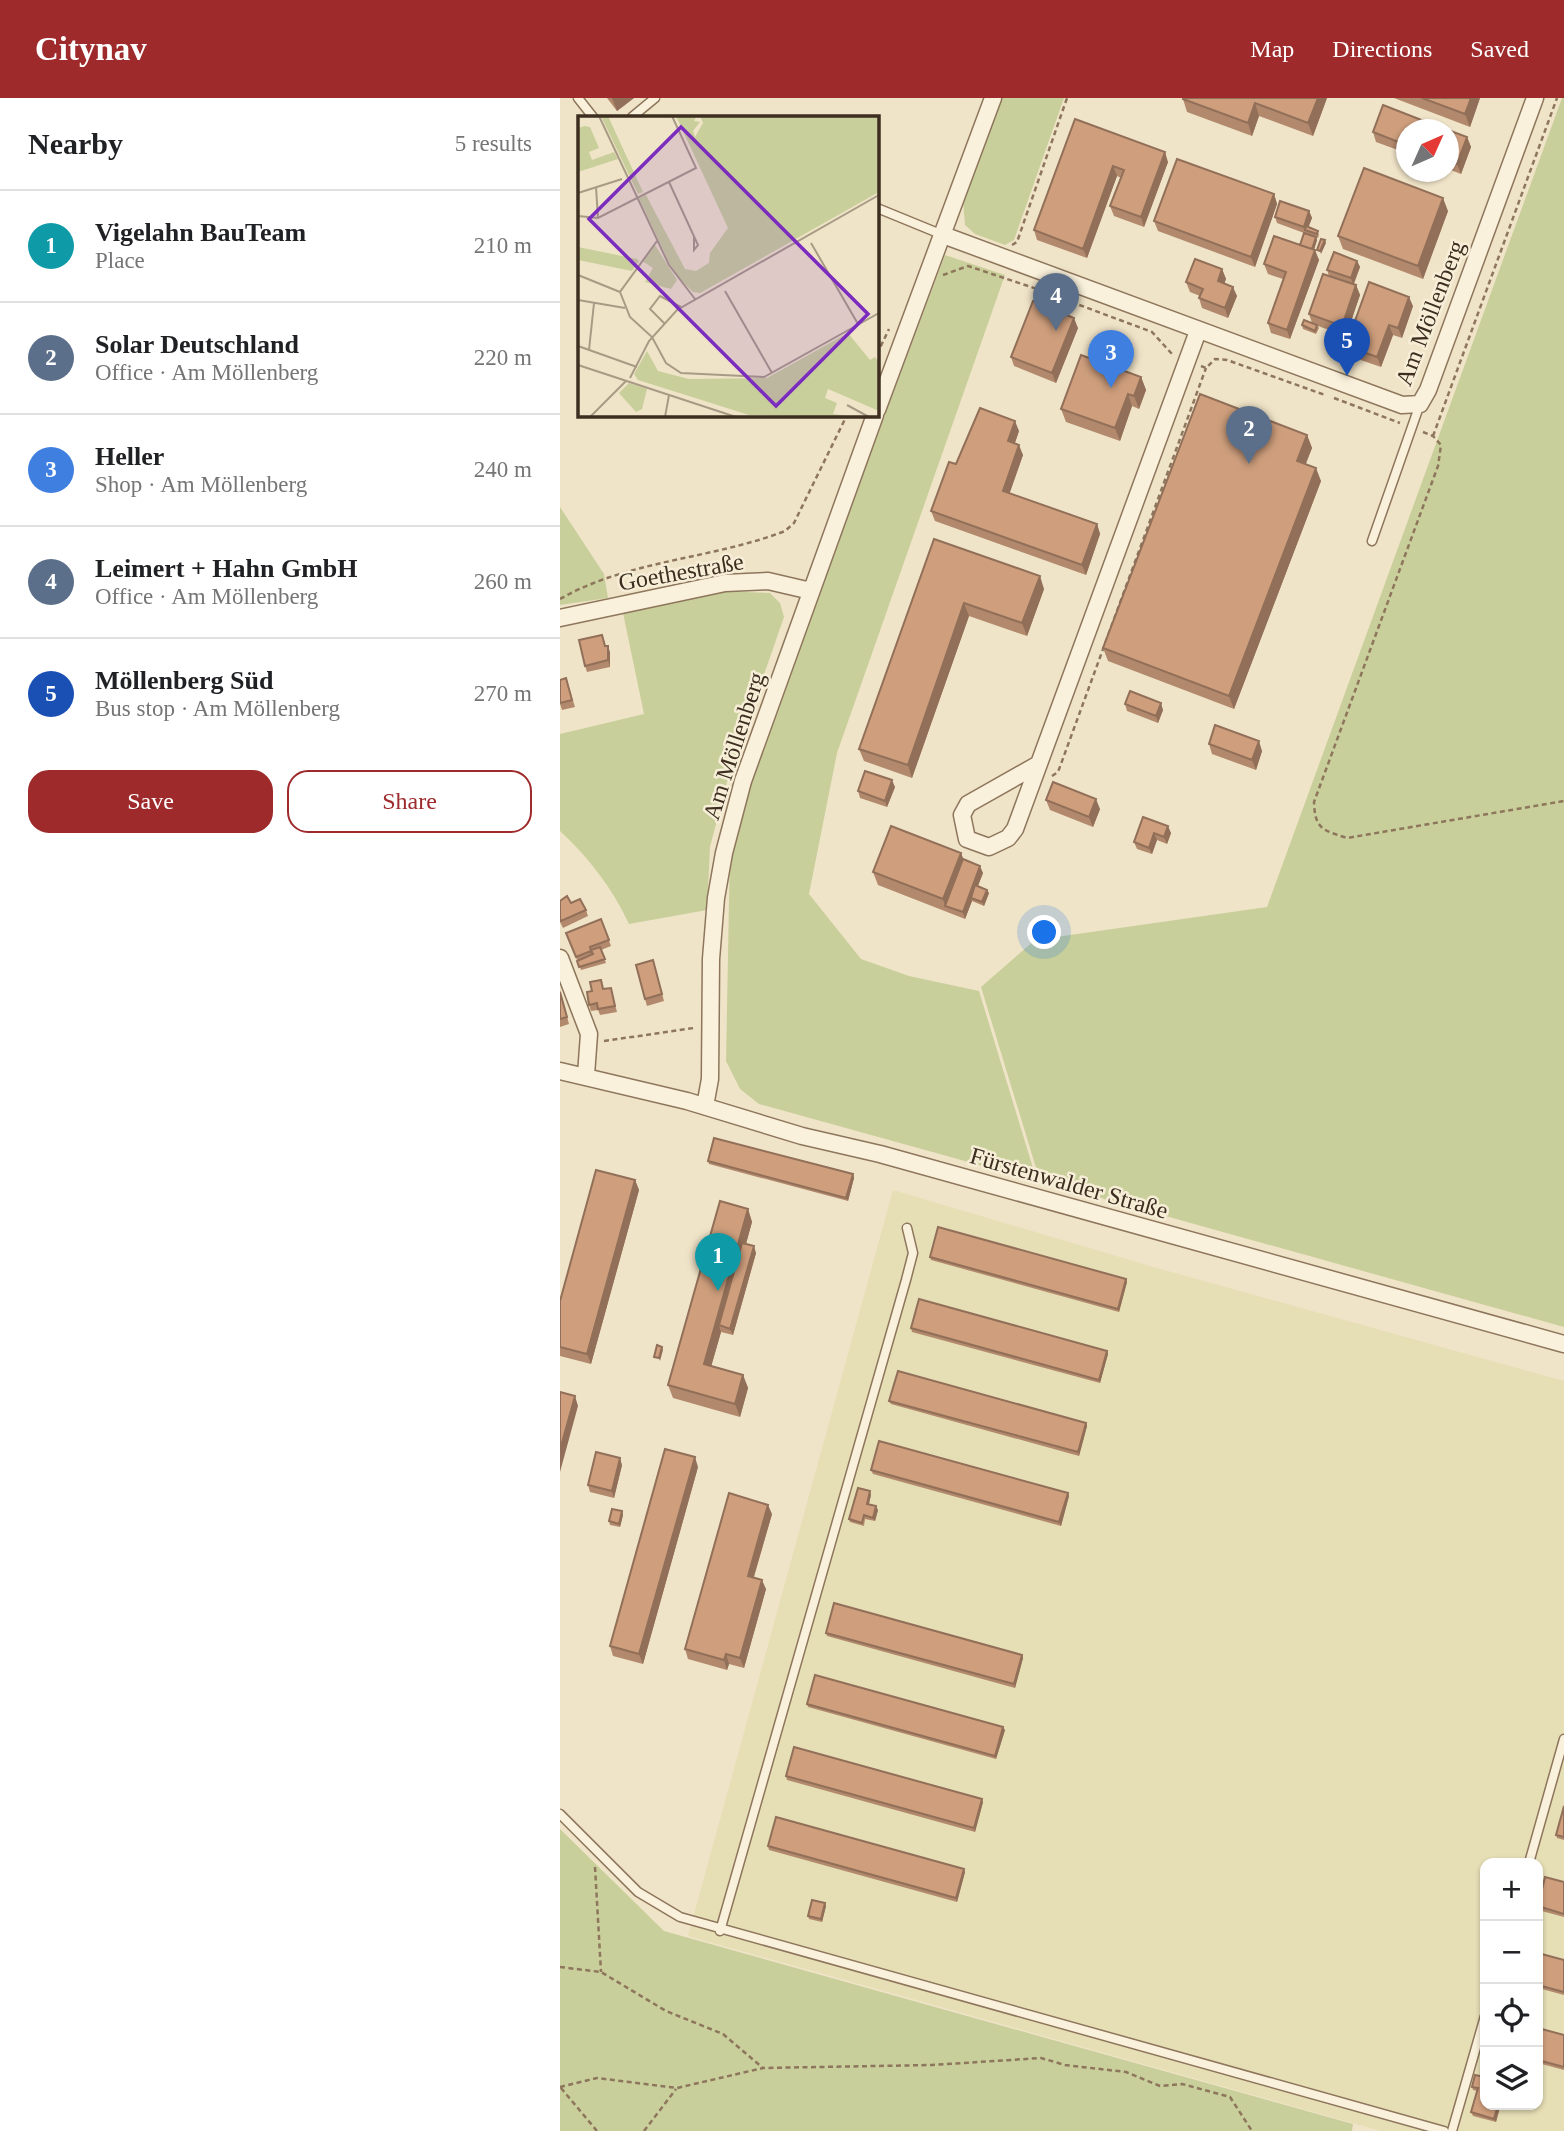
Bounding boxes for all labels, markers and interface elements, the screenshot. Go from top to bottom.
text: Citynav [35,31,147,67]
text: Map [1250,36,1294,62]
text: Directions [1332,36,1432,62]
text: Saved [1470,36,1529,62]
inset map [578,116,878,416]
north arrow [1396,119,1459,182]
text: Nearby [28,127,123,160]
text: 5 results [455,131,532,156]
text: Vigelahn BauTeam [95,218,306,247]
text: 1 [45,233,57,258]
text: 210 m [474,233,532,258]
street label: Am Möllenberg [1390,237,1470,389]
text: Place [95,248,145,273]
pin: 4 [1033,273,1079,331]
pin: 5 [1324,318,1370,376]
text: Solar Deutschland [95,330,299,359]
pin: 3 [1088,330,1134,388]
text: 2 [45,345,57,370]
text: 220 m [474,345,532,370]
text: Office · Am Möllenberg [95,360,318,385]
pin: 2 [1226,406,1272,464]
text: Heller [95,442,164,471]
text: 3 [45,457,57,482]
text: 240 m [474,457,532,482]
text: Shop · Am Möllenberg [95,472,307,497]
street label: Goethestraße [616,548,746,596]
text: Leimert + Hahn GmbH [95,554,358,583]
text: 4 [45,569,57,594]
text: 260 m [474,569,532,594]
text: Office · Am Möllenberg [95,584,318,609]
text: Möllenberg Süd [95,666,273,695]
street label: Am Möllenberg [698,669,770,823]
text: 5 [45,681,57,706]
text: 270 m [474,681,532,706]
text: Bus stop · Am Möllenberg [95,696,340,721]
button: Save [28,770,273,833]
button: Share [287,770,532,833]
your location [1027,915,1061,949]
street label: Fürstenwalder Straße [967,1142,1171,1224]
pin: 1 [695,1233,741,1291]
map controls [1480,1858,1543,2110]
button: + [1480,1858,1543,1921]
button: − [1480,1921,1543,1984]
button: locate [1480,1984,1543,2047]
button: layers [1480,2047,1543,2110]

